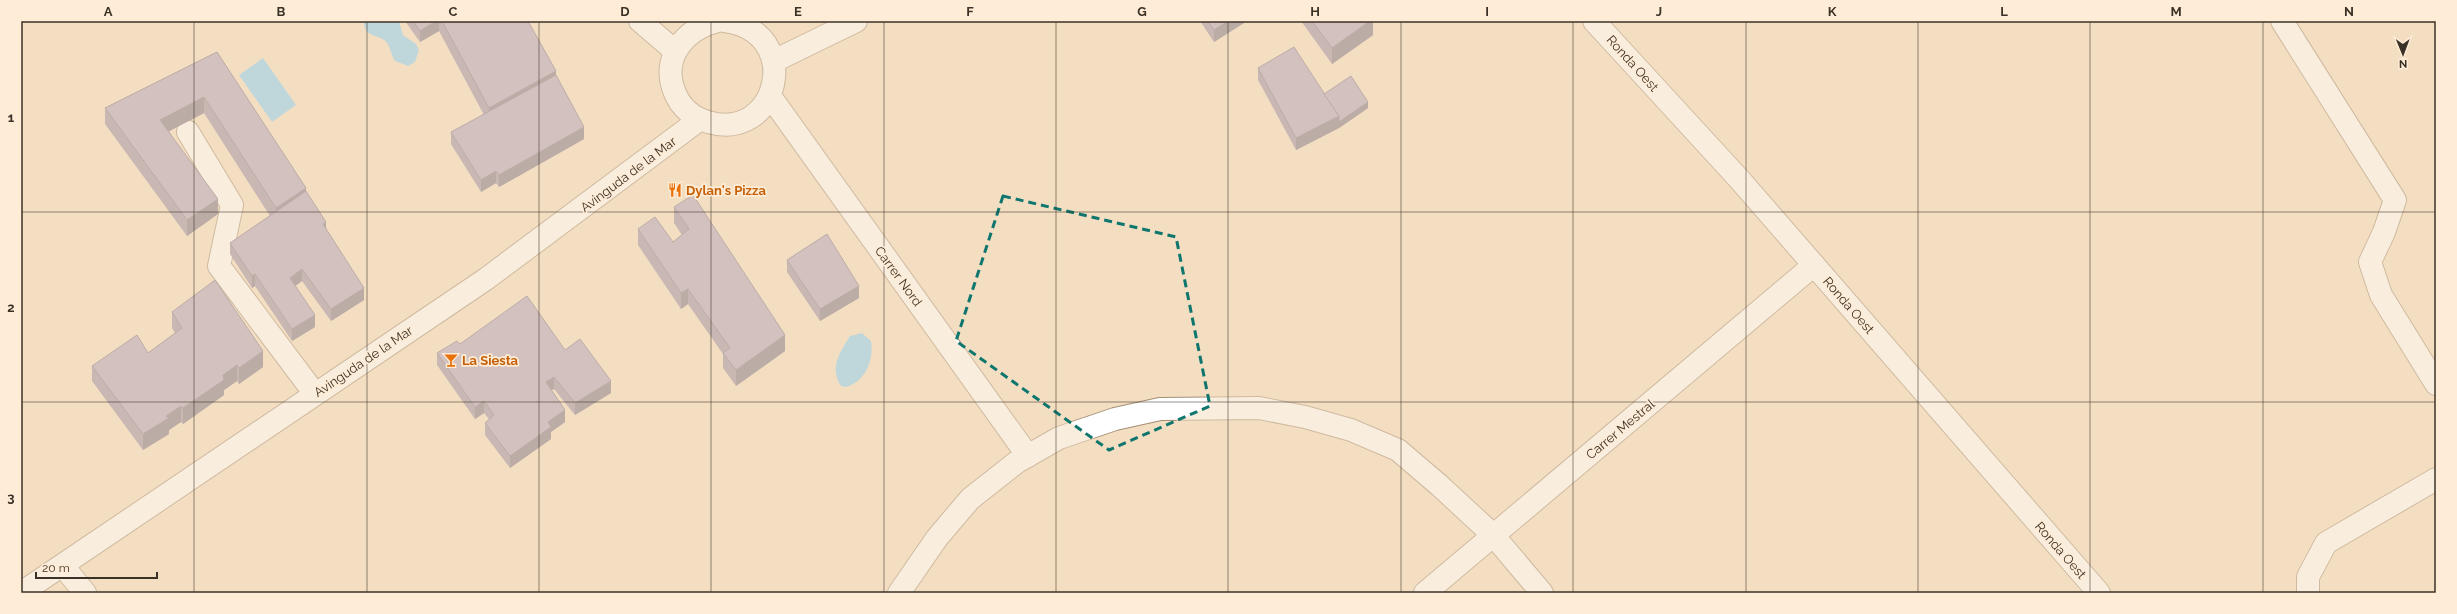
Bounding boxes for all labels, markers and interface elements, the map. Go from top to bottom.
text: A [104,4,113,19]
text: B [277,4,286,19]
text: C [449,4,458,19]
text: D [620,4,630,19]
text: E [794,4,802,19]
text: F [966,4,974,19]
text: G [1137,4,1147,19]
text: H [1310,4,1320,19]
text: I [1485,4,1489,19]
text: J [1656,4,1662,19]
text: K [1828,4,1837,19]
text: L [2000,4,2008,19]
text: M [2170,4,2182,19]
text: N [2344,4,2354,19]
street label: Ronda Oest [1604,32,1662,95]
north arrow [2383,34,2423,74]
text: N [2399,57,2407,70]
text: 1 [8,110,15,125]
street label: Avinguda de la Mar [578,133,679,215]
restaurant icon: Dylan's Pizza [667,182,683,198]
place label: Dylan's Pizza [686,183,766,198]
street label: Carrer Nord [872,243,925,309]
street label: Ronda Oest [1820,274,1878,337]
text: 2 [7,300,15,315]
street label: Avinguda de la Mar [311,323,416,400]
bar icon: La Siesta [443,352,459,368]
place label: La Siesta [462,353,519,368]
street label: Carrer Mestral [1583,396,1658,462]
text: 3 [7,490,15,505]
street label: Ronda Oest [2032,519,2090,582]
scale bar [36,554,157,580]
text: 20 m [42,561,70,575]

